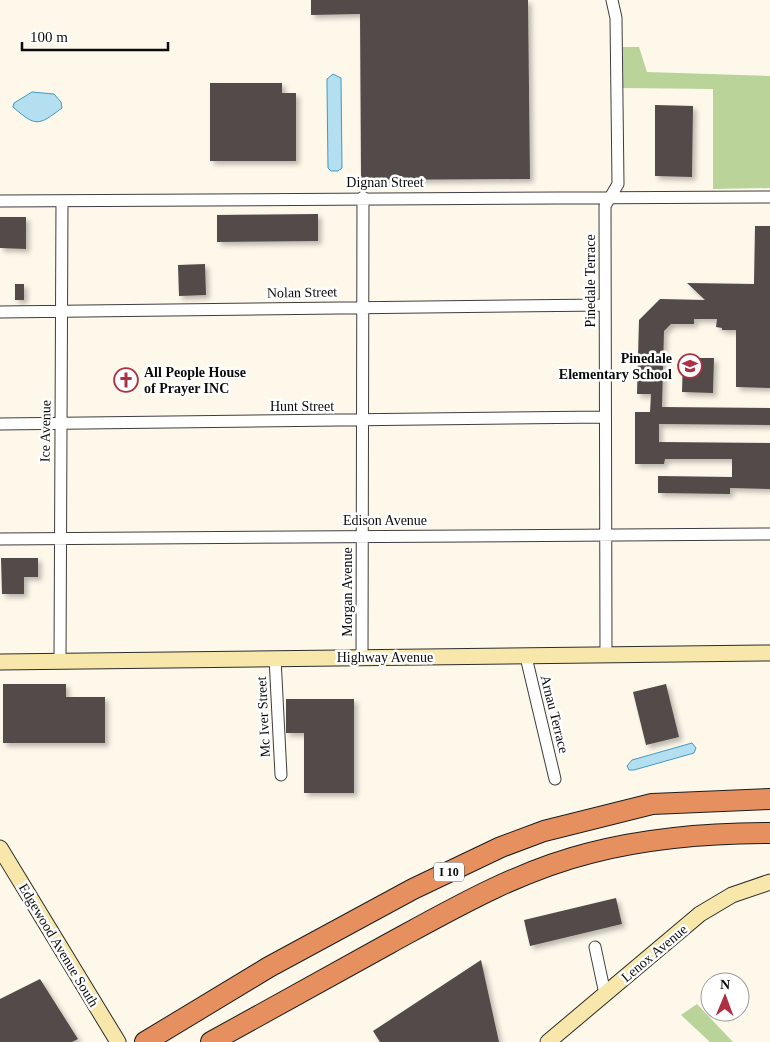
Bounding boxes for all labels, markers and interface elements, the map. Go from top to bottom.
scale bar [22,20,169,52]
text: 100 m [30,29,68,45]
street label: Dignan Street [346,175,424,190]
street label: Pinedale Terrace [583,234,598,328]
street label: Nolan Street [267,284,337,301]
place label: Pinedale Elementary School [559,351,672,382]
school or university icon: Pinedale Elementary School [677,353,703,379]
place label: All People House of Prayer INC [144,365,246,396]
church icon: All People House of Prayer INC [113,367,139,393]
street label: Hunt Street [270,399,334,414]
street label: Ice Avenue [37,400,54,462]
street label: Edison Avenue [343,513,427,528]
street label: Morgan Avenue [340,547,355,637]
street label: Highway Avenue [337,650,433,665]
street label: Arnau Terrace [538,673,571,755]
street label: Mc Iver Street [254,676,273,758]
road number: I 10 [434,862,464,882]
street label: Edgewood Avenue South [16,881,101,1010]
street label: Lenox Avenue [618,922,690,985]
north arrow [700,972,750,1022]
text: N [720,977,730,992]

